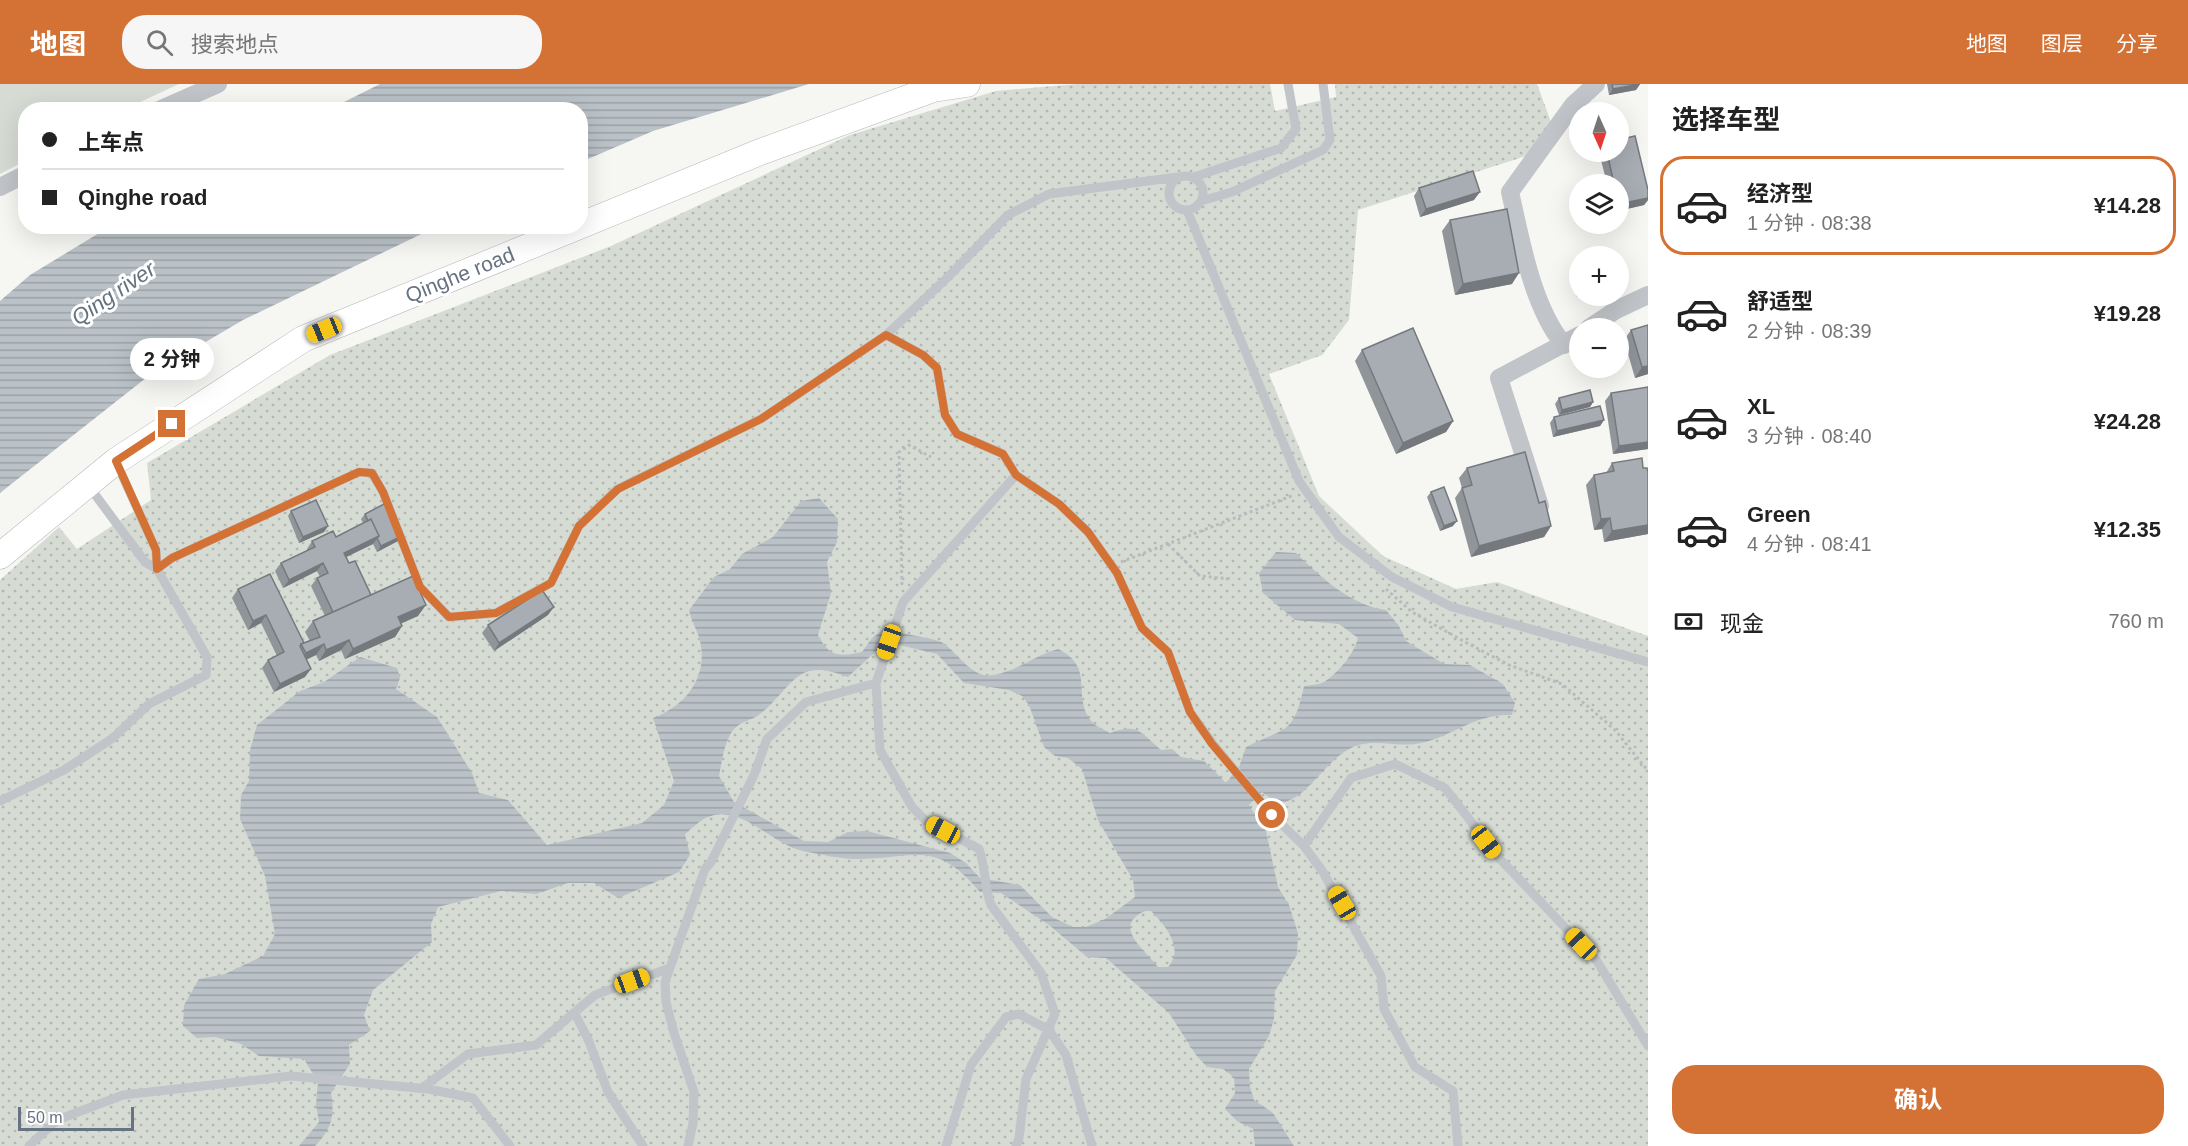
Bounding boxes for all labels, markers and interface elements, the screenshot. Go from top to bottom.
search box [122,15,542,69]
icon: search [143,26,176,59]
text: 地图 [30,29,86,60]
text: 搜索地点 [191,32,279,57]
text: 地图 [1966,32,2008,55]
text: 图层 [2041,32,2083,55]
text: 分享 [2116,32,2158,55]
north arrow [1569,102,1629,162]
map controls [1569,102,1629,378]
text: 选择车型 [1672,105,1780,135]
text: 上车点 [78,130,144,155]
button: layers [1569,174,1629,234]
icon: car [1675,179,1729,233]
text: 经济型 [1747,181,1813,206]
text: Qinghe road [78,185,208,210]
text: ¥14.28 [2094,193,2161,218]
text: 1 分钟 · 08:38 [1747,212,1872,234]
street label: Qinghe road [402,242,518,307]
button: + [1569,246,1629,306]
water label: Qing river [67,255,161,330]
icon: car [1675,287,1729,341]
text: 舒适型 [1747,289,1813,314]
text: ¥19.28 [2094,301,2161,326]
car [304,315,344,345]
button: − [1569,318,1629,378]
text: 2 分钟 · 08:39 [1747,320,1872,342]
callout: 2 分钟 [130,337,214,379]
text: 2 分钟 [144,348,200,370]
text: XL [1747,394,1775,419]
icon: car [1675,395,1729,449]
text: ¥24.28 [2094,409,2161,434]
route end [158,410,185,437]
text: 3 分钟 · 08:40 [1747,425,1872,447]
text: Green [1747,502,1811,527]
icon: car [1675,503,1729,557]
text: ¥12.35 [2094,517,2161,542]
text: 4 分钟 · 08:41 [1747,533,1872,555]
icon: cash [1672,605,1705,638]
text: 760 m [2108,610,2164,632]
text: 现金 [1720,611,1764,636]
car [875,622,903,662]
route start [1258,801,1285,828]
car [923,814,963,846]
car [1468,822,1504,862]
car [1325,883,1359,923]
car [1562,925,1600,963]
car [612,966,652,996]
button: 确认 [1672,1065,2164,1134]
scale bar [18,1104,134,1132]
text: 50 m [27,1109,63,1126]

